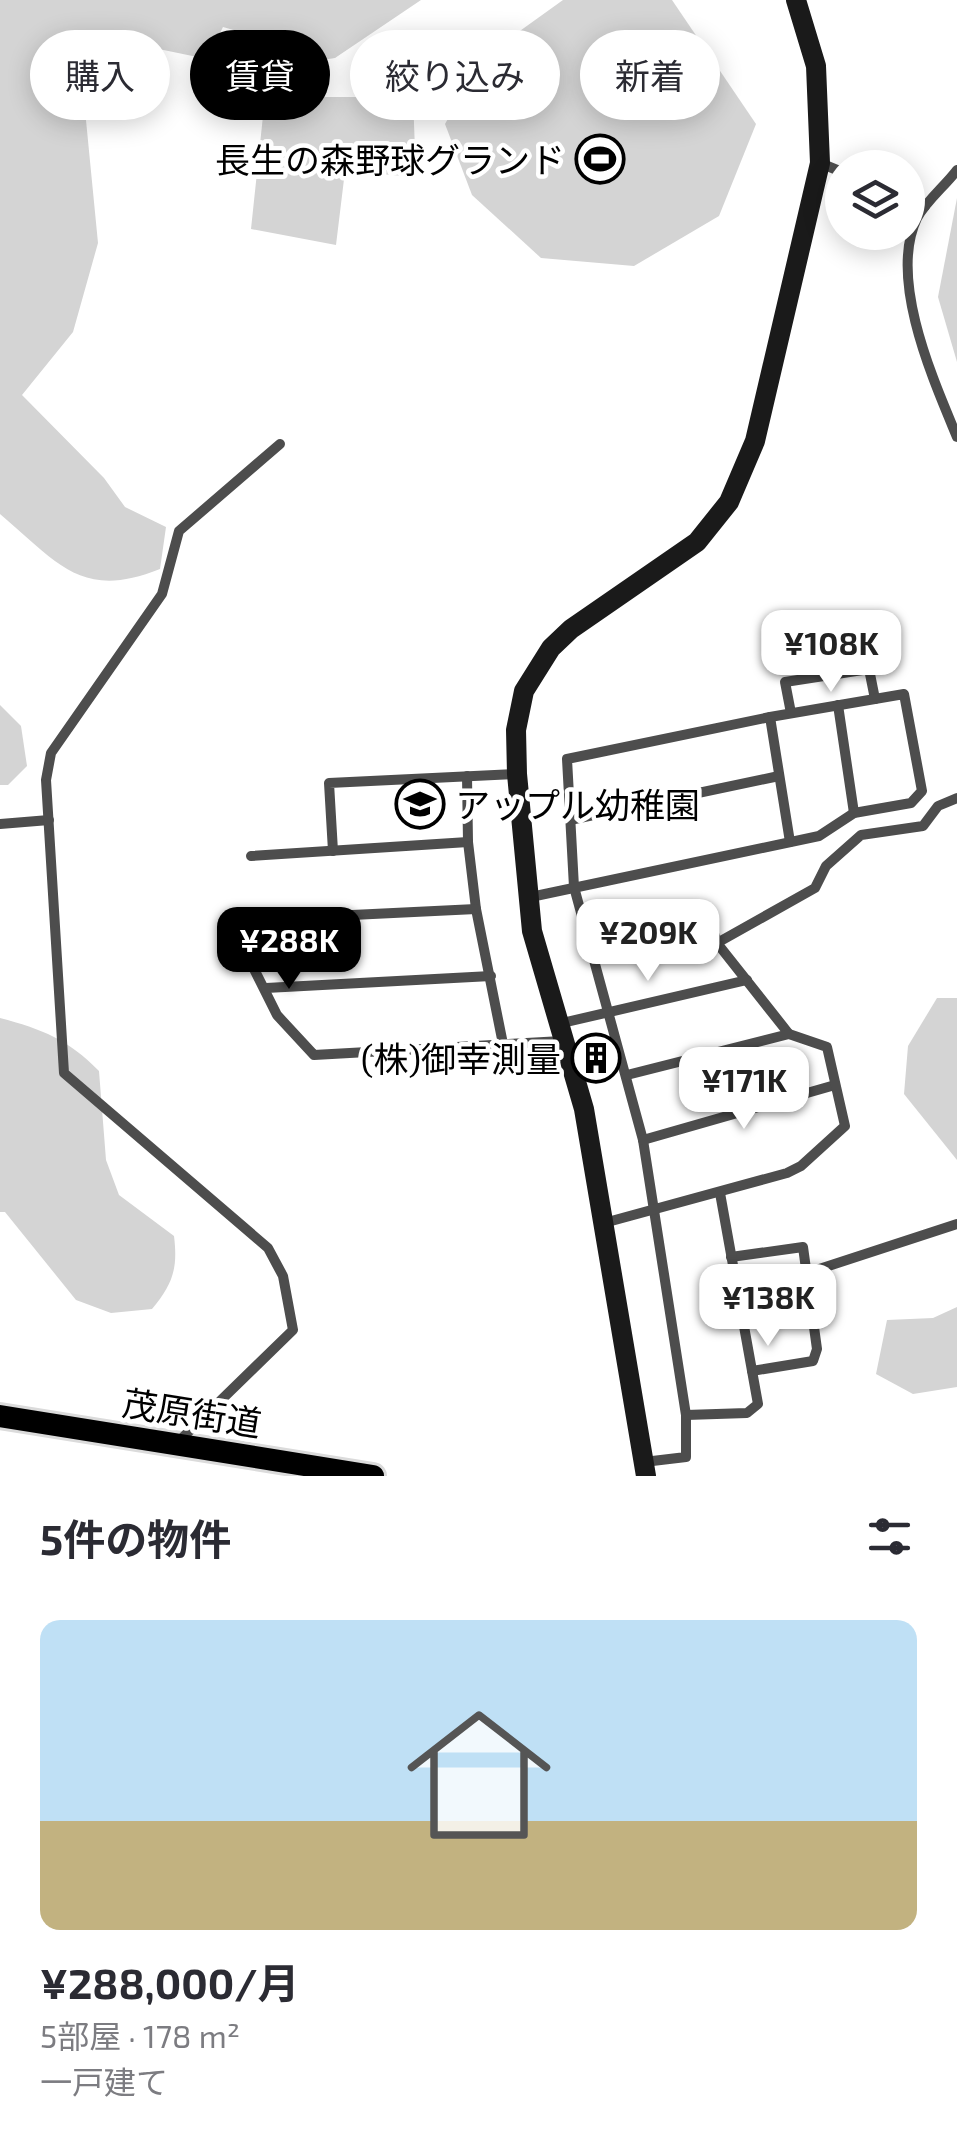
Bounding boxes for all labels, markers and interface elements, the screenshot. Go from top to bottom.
chip: 購入 [30,30,170,120]
chip: 賃貸 [190,30,330,120]
chip: 絞り込み [350,30,560,120]
chip: 新着 [580,30,720,120]
sports icon: 長生の森野球グランド [574,133,626,185]
place label: 長生の森野球グランド [215,138,565,180]
map controls [825,150,925,250]
button: layers [825,150,925,250]
pin: ¥108K [761,610,901,695]
text: ¥108K [783,623,879,661]
school or university icon: アップル幼稚園 [394,778,446,830]
place label: アップル幼稚園 [455,783,700,825]
pin: ¥209K [578,899,718,984]
pin: ¥288K [219,907,359,992]
text: ¥209K [598,912,698,950]
text: ¥288K [239,920,339,958]
building icon: (株)御幸測量 [570,1032,622,1084]
place label: (株)御幸測量 [361,1037,561,1079]
pin: ¥171K [674,1047,814,1132]
text: ¥171K [701,1060,787,1098]
pin: ¥138K [698,1264,838,1349]
text: ¥138K [721,1277,815,1315]
street label: 茂原街道 [120,1380,264,1444]
icon: filters [862,1509,917,1564]
text: 5件の物件 [40,1513,231,1563]
icon: home [389,1685,569,1865]
text: ¥288,000/月 [40,1957,300,2007]
text: 5部屋 · 178 m² [40,2016,240,2054]
text: 一戸建て [40,2062,168,2100]

